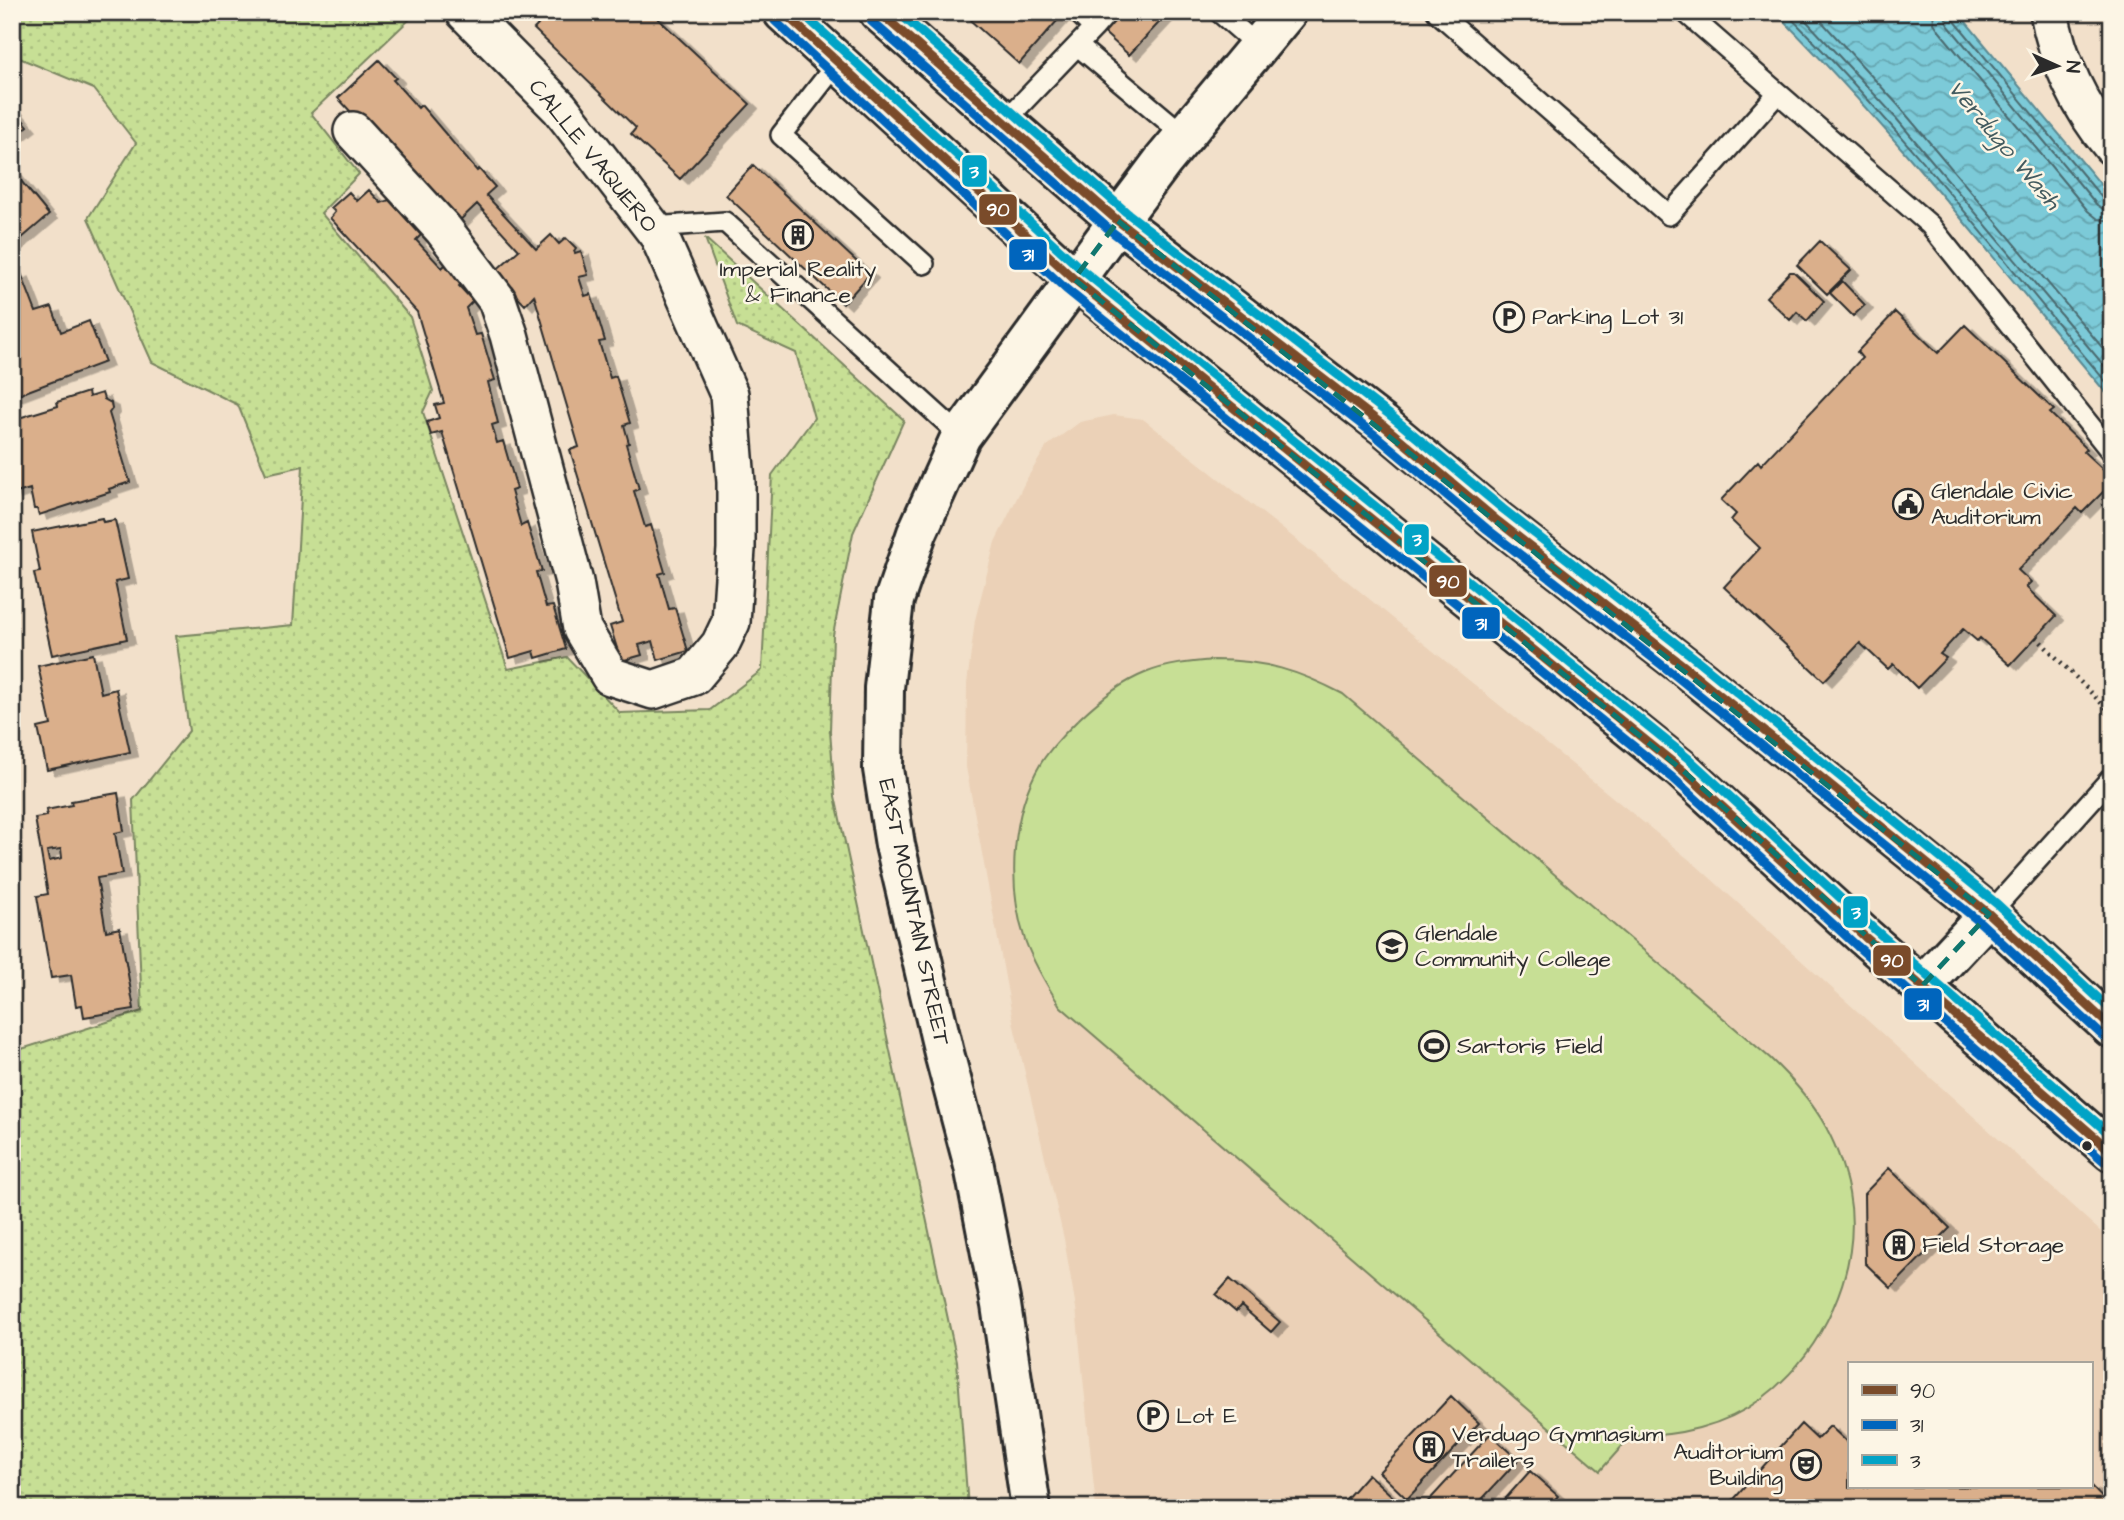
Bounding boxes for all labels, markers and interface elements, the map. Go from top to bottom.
north arrow [2022,32,2092,102]
text: N [2059,60,2086,74]
street label: CALLE VAQUERO [521,72,665,240]
water label: Verdugo Wash [1939,73,2069,219]
line badge: 3 [961,154,988,188]
text: 3 [968,159,979,186]
line badge: 90 [978,193,1018,226]
text: 90 [987,197,1009,224]
building icon: Imperial Reality & Finance [781,218,815,252]
line badge: 31 [1008,238,1048,271]
text: 31 [1021,242,1035,269]
place label: Imperial Reality & Finance [720,253,877,311]
parking icon: Parking Lot 31 [1492,300,1526,334]
place label: Parking Lot 31 [1532,301,1683,334]
place label: Glendale Civic Auditorium [1931,475,2073,533]
public building icon: Glendale Civic Auditorium [1891,487,1925,521]
line badge: 3 [1403,523,1430,556]
text: 3 [1411,527,1422,554]
line badge: 90 [1428,564,1468,598]
text: 90 [1437,569,1459,596]
line badge: 31 [1461,606,1501,640]
text: 31 [1474,611,1488,638]
street label: EAST MOUNTAIN STREET [870,776,958,1049]
line badge: 3 [1842,895,1869,929]
text: 3 [1850,900,1861,927]
place label: Glendale Community College [1415,917,1611,976]
school or university icon: Glendale Community College [1375,929,1409,963]
line badge: 90 [1872,944,1912,977]
text: 90 [1881,948,1903,975]
line badge: 31 [1903,987,1943,1021]
text: 31 [1916,992,1930,1019]
sports icon: Sartoris Field [1417,1029,1451,1063]
place label: Sartoris Field [1457,1030,1603,1062]
unlabelled marker [2080,1139,2094,1153]
building icon: Field Storage [1882,1228,1916,1262]
place label: Field Storage [1922,1229,2064,1262]
legend [1848,1362,2092,1488]
text: 90 [1910,1377,1935,1406]
parking icon: Lot E [1136,1399,1170,1433]
place label: Lot E [1176,1400,1237,1432]
text: 31 [1910,1411,1924,1440]
place label: Verdugo Gymnasium Trailers [1452,1418,1663,1476]
building icon: Verdugo Gymnasium Trailers [1412,1430,1446,1464]
place label: Auditorium Building [1673,1436,1783,1495]
text: 3 [1910,1447,1921,1476]
theatre icon: Auditorium Building [1789,1448,1823,1482]

